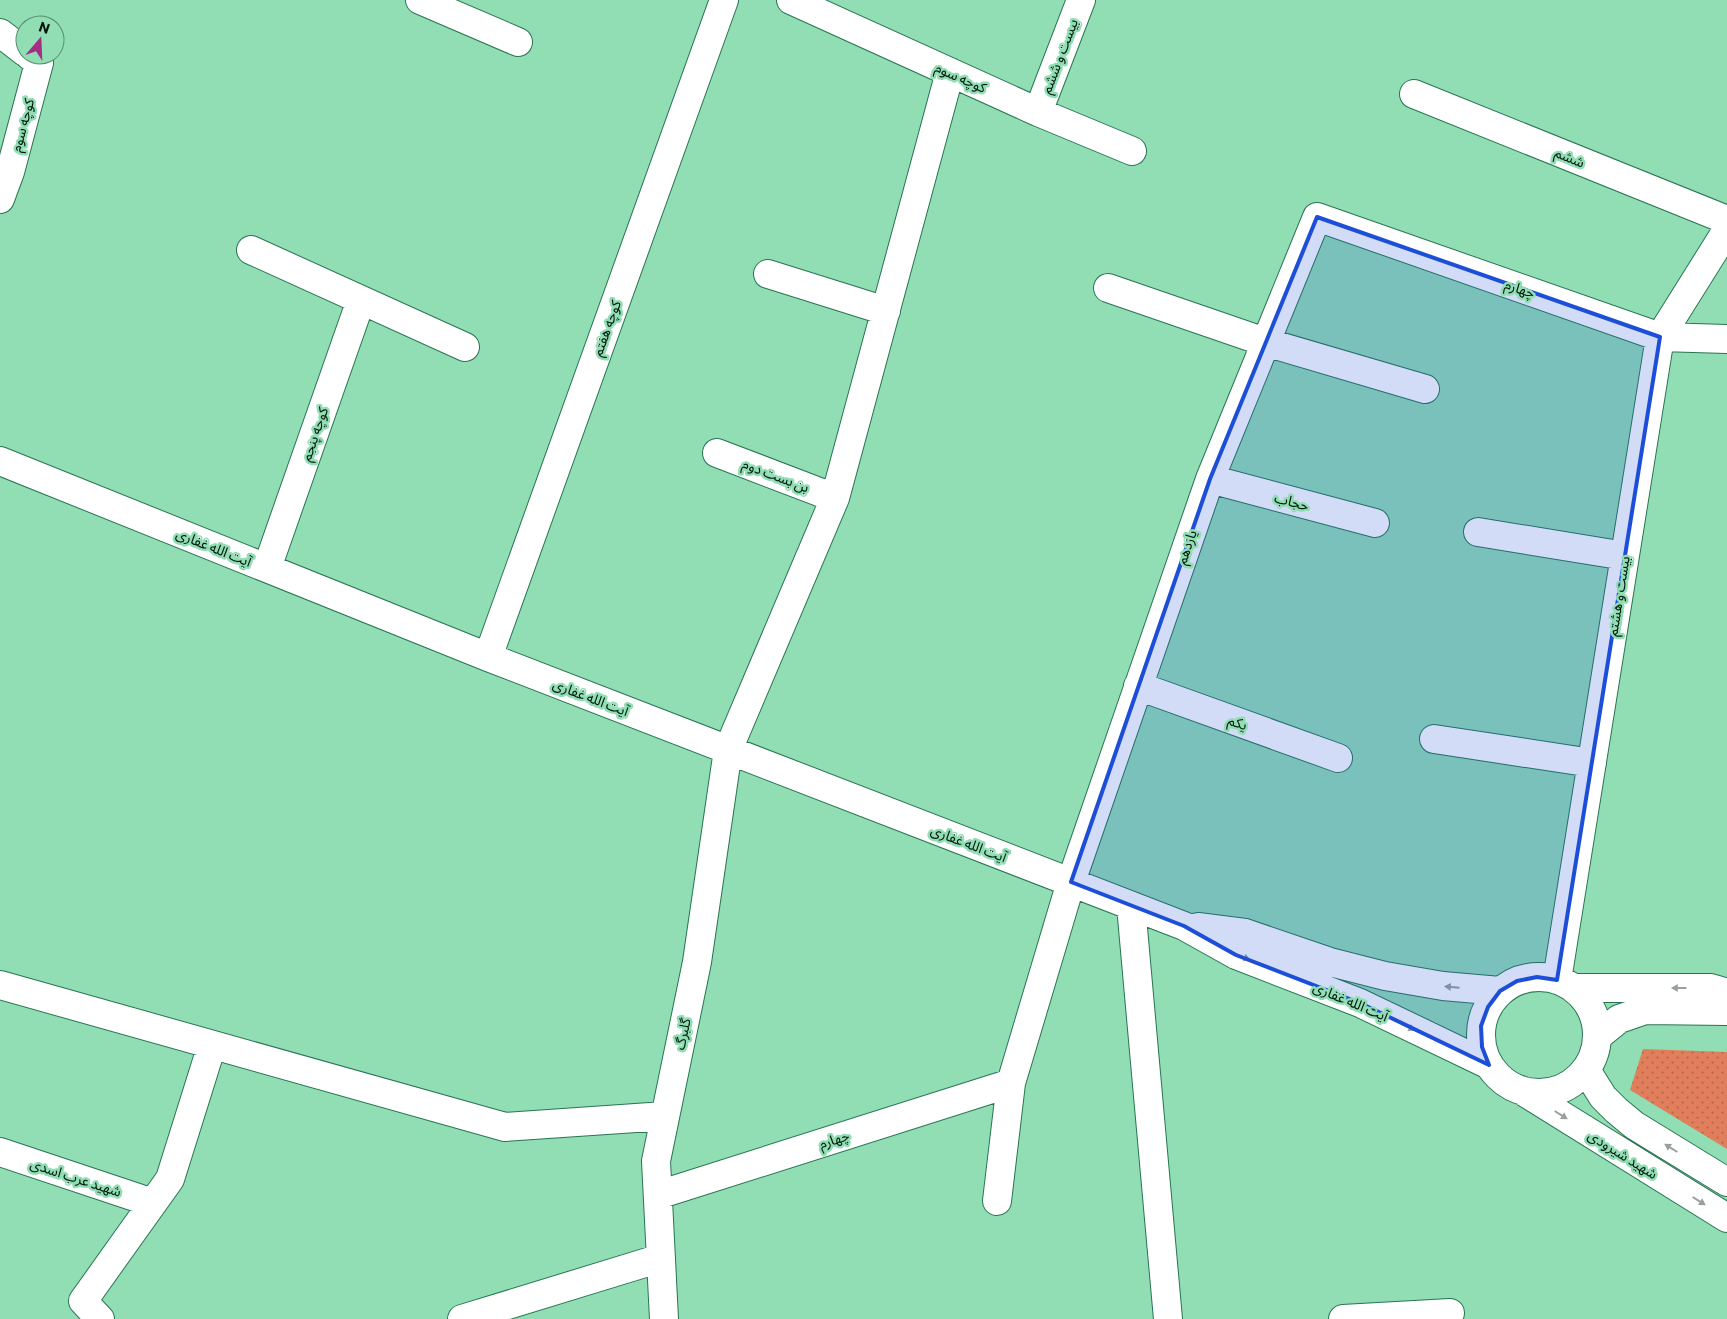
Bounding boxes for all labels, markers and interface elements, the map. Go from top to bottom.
north arrow [15,15,65,65]
street label: بیست و ششم [1037,16,1084,97]
text: N [37,17,52,37]
street label: کوچه سوم [931,58,990,99]
street label: کوچه سوم [7,96,40,154]
street label: ششم [1551,143,1587,173]
street label: چهارم [1502,275,1537,304]
street label: کوچه هفتم [588,298,627,359]
street label: کوچه پنجم [297,405,334,464]
street label: بن بست دوم [739,455,812,498]
street label: حجاب [1273,488,1311,514]
street label: آیت الله غفاری [173,524,255,571]
street label: یازدهم [1172,527,1203,568]
street label: بیست و هشتم [1603,555,1636,638]
street label: آیت الله غفاری [550,675,632,721]
street label: یکم [1225,711,1250,736]
street label: آیت الله غفاری [928,821,1010,867]
one-way arrow [1235,954,1250,962]
street label: آیت الله غفاری [1310,978,1392,1026]
one-way arrow [1443,983,1459,991]
one-way arrow [1671,984,1687,992]
street label: گلبرگ [670,1016,695,1052]
one-way arrow [1401,1022,1416,1031]
one-way arrow [1554,1110,1567,1119]
street label: چهارم [817,1126,852,1155]
street label: شهید شیرودی [1585,1126,1661,1183]
one-way arrow [1664,1143,1677,1152]
street label: شهید عرب اسدی [28,1154,124,1201]
one-way arrow [1692,1196,1705,1205]

